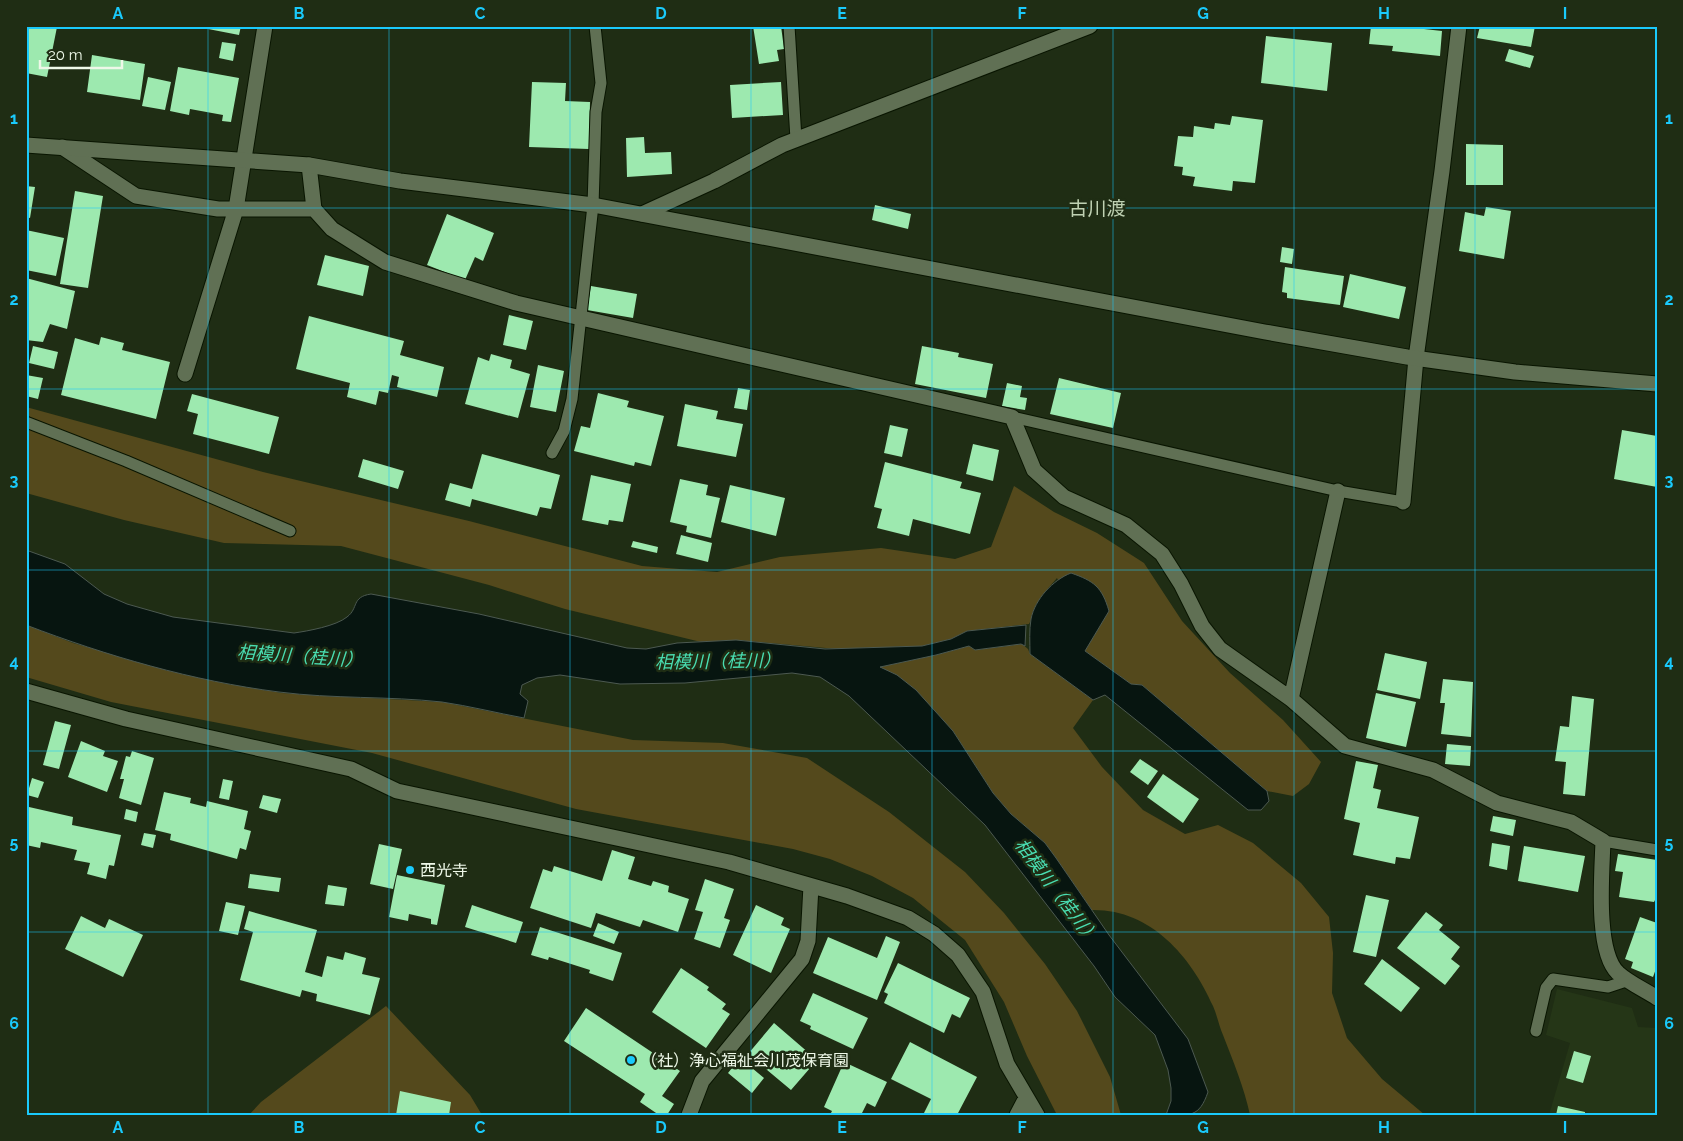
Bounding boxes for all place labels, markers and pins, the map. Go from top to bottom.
place label: 西光寺 [420,861,468,880]
marker: 西光寺 [404,864,416,876]
place label: （社）浄心福祉会川茂保育園 [641,1051,849,1070]
marker: （社）浄心福祉会川茂保育園 [625,1054,637,1066]

